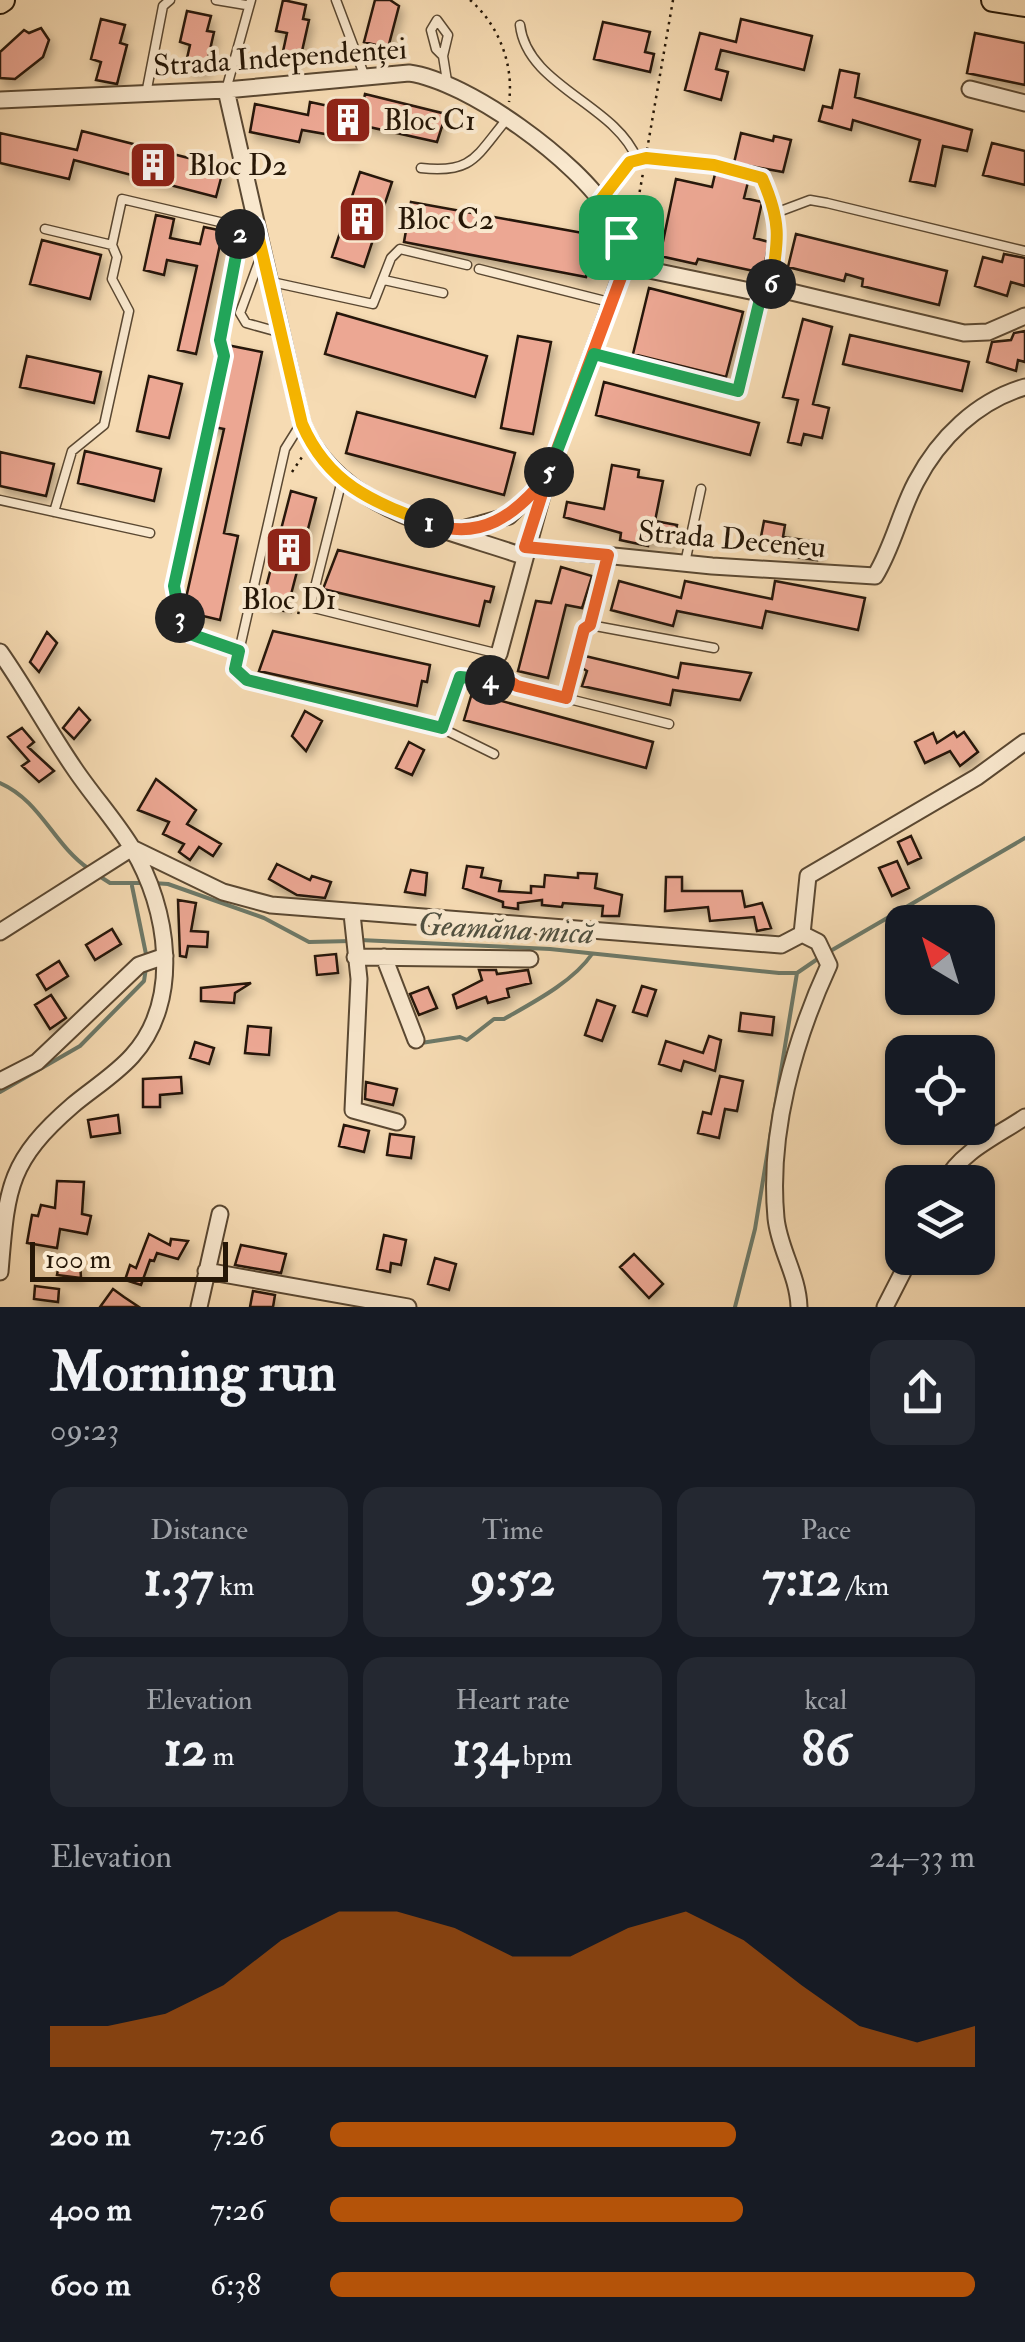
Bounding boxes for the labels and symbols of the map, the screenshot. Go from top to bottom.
street label: Strada Independenței [152,30,408,85]
building icon: Bloc C1 [322,94,374,146]
place label: Bloc C1 [383,102,476,139]
building icon: Bloc D2 [127,139,179,191]
place label: Bloc D2 [188,147,288,184]
building icon: Bloc C2 [336,193,388,245]
pin [579,195,664,280]
place label: Bloc C2 [397,201,494,238]
pin: 2 [215,209,265,259]
pin: 6 [746,259,796,309]
pin: 5 [524,447,574,497]
pin: 1 [404,498,454,548]
street label: Strada Deceneu [636,513,827,566]
building icon: Bloc D1 [263,524,315,576]
place label: Bloc D1 [241,581,337,618]
pin: 3 [155,593,205,643]
pin: 4 [465,655,515,705]
water label: Geamăna mică [417,904,596,954]
north arrow [885,905,995,1015]
scale bar [30,1237,228,1282]

